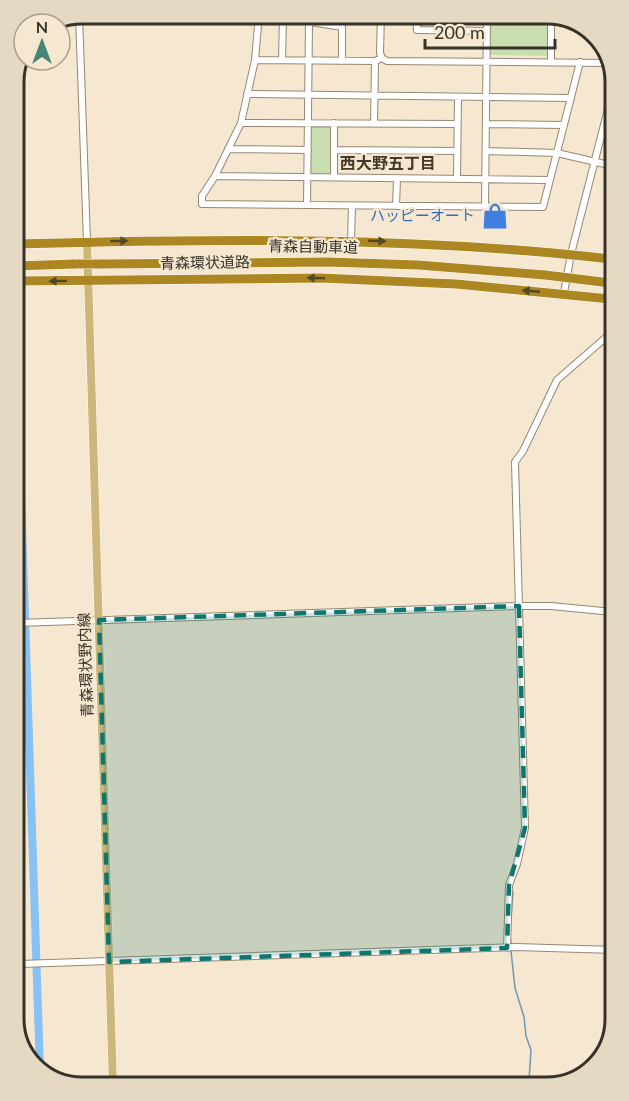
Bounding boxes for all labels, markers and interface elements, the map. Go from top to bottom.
north arrow [12,12,72,72]
scale bar [425,12,556,50]
text: N [36,17,48,36]
text: 200 m [434,21,485,43]
district label: 西大野五丁目 [340,153,436,172]
shop icon: ハッピーオート [480,201,510,231]
place label: ハッピーオート [370,206,475,224]
street label: 青森自動車道 [268,236,358,256]
one-way arrow [110,237,129,246]
one-way arrow [368,237,387,246]
street label: 青森環状道路 [160,252,250,272]
one-way arrow [306,273,325,283]
one-way arrow [48,276,67,286]
one-way arrow [522,286,541,296]
street label: 青森環状野内線 [74,612,96,718]

